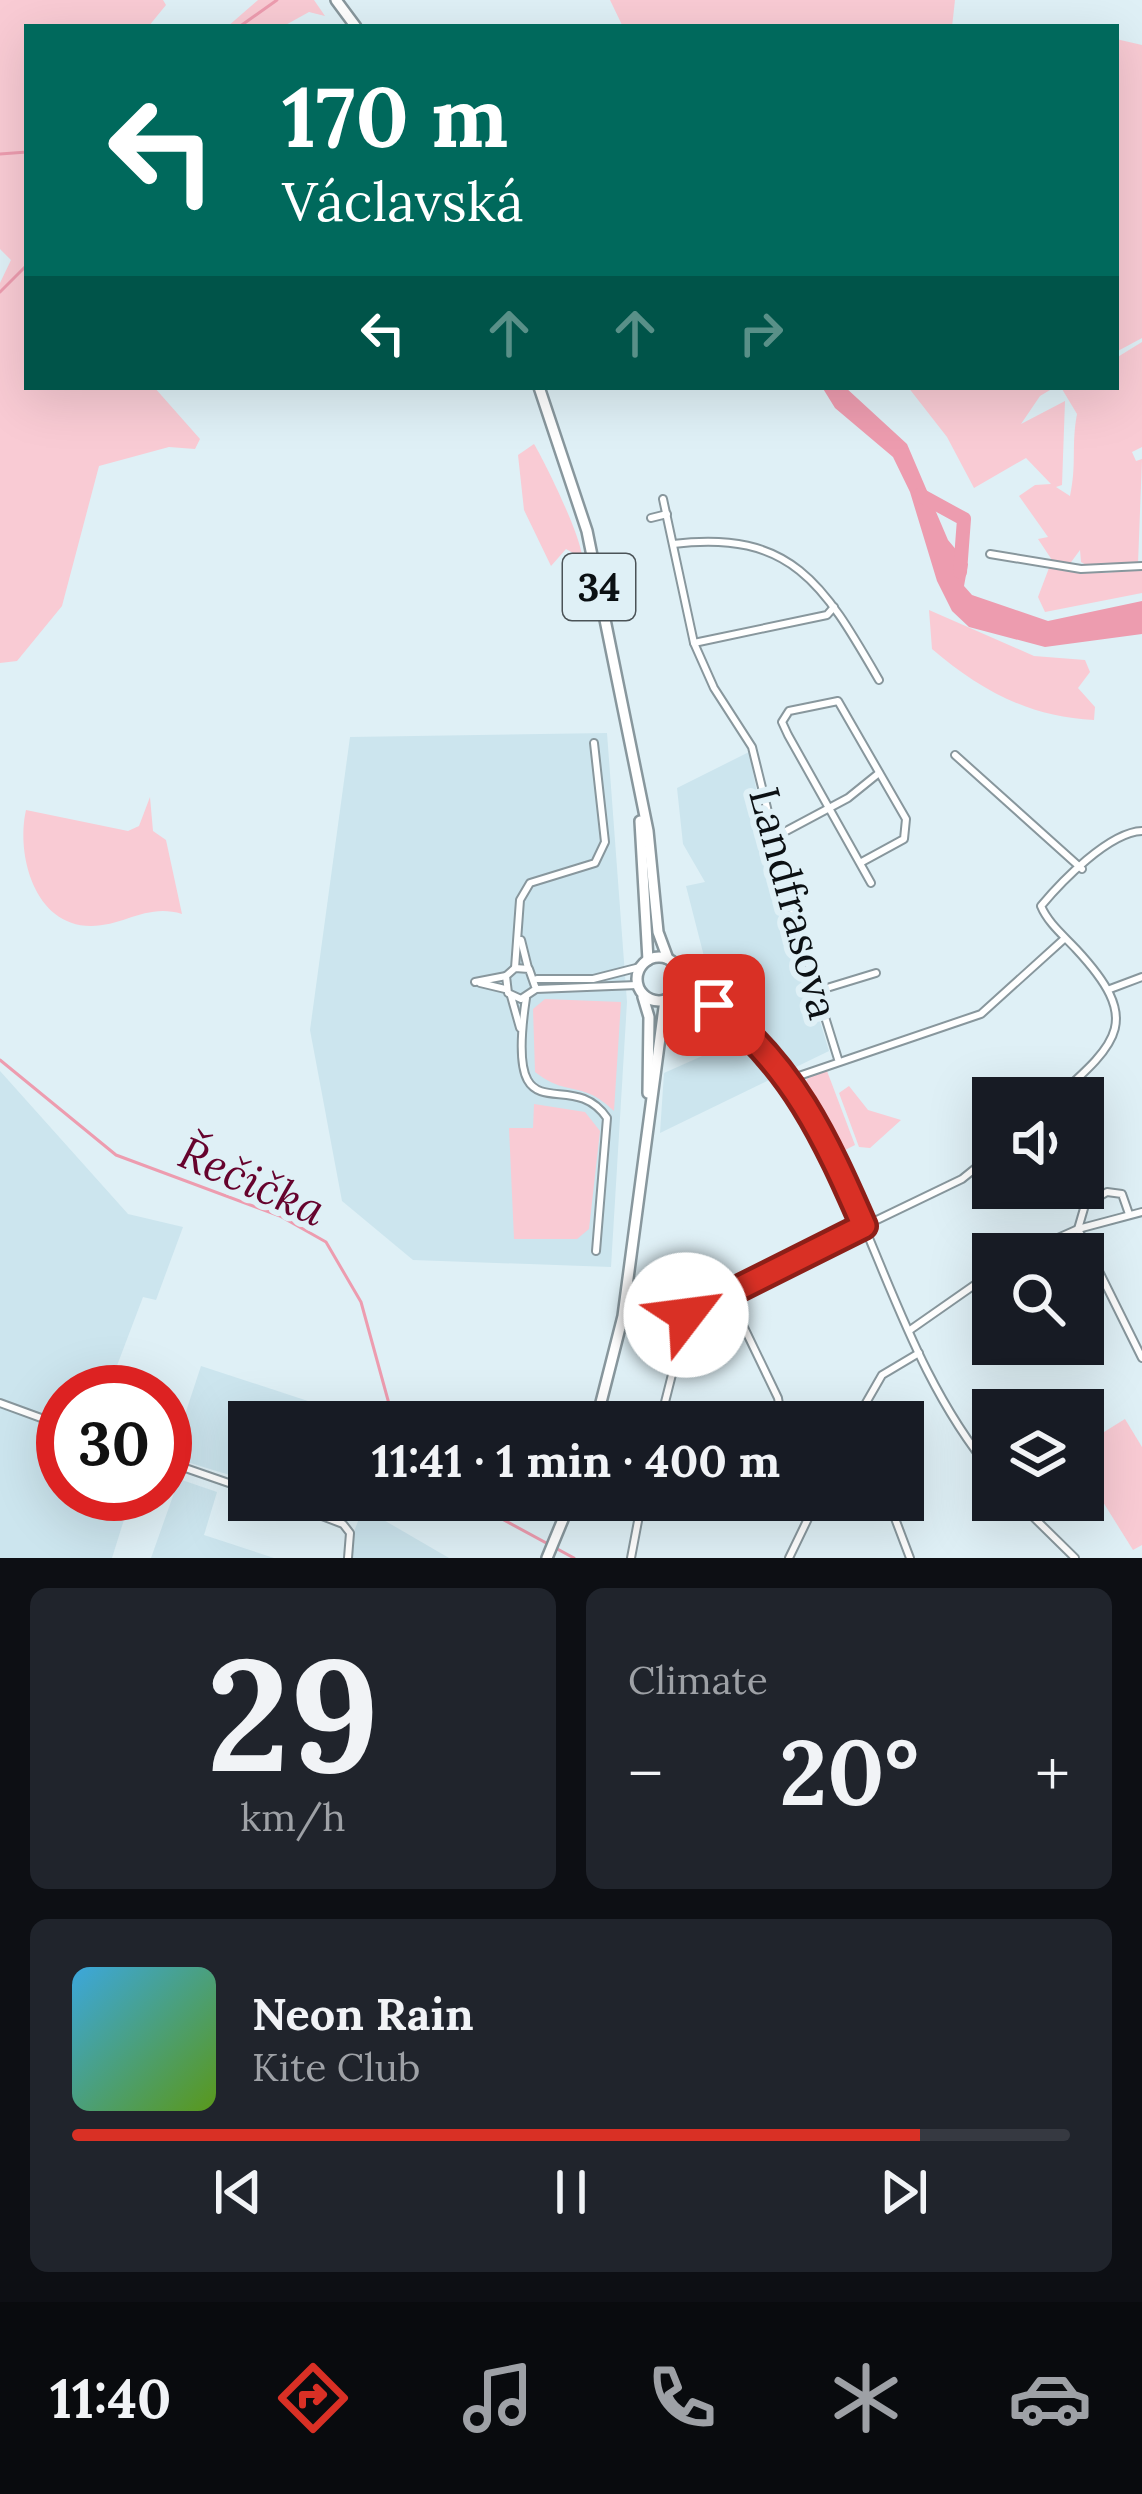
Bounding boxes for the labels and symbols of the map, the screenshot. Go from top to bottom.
road number: 34 [563,554,635,620]
street label: Landfrasova [737,781,851,1025]
pin [663,954,765,1056]
water label: Řečička [170,1123,335,1238]
position arrow [623,1252,749,1378]
speed limit sign: 30 [36,1365,192,1521]

